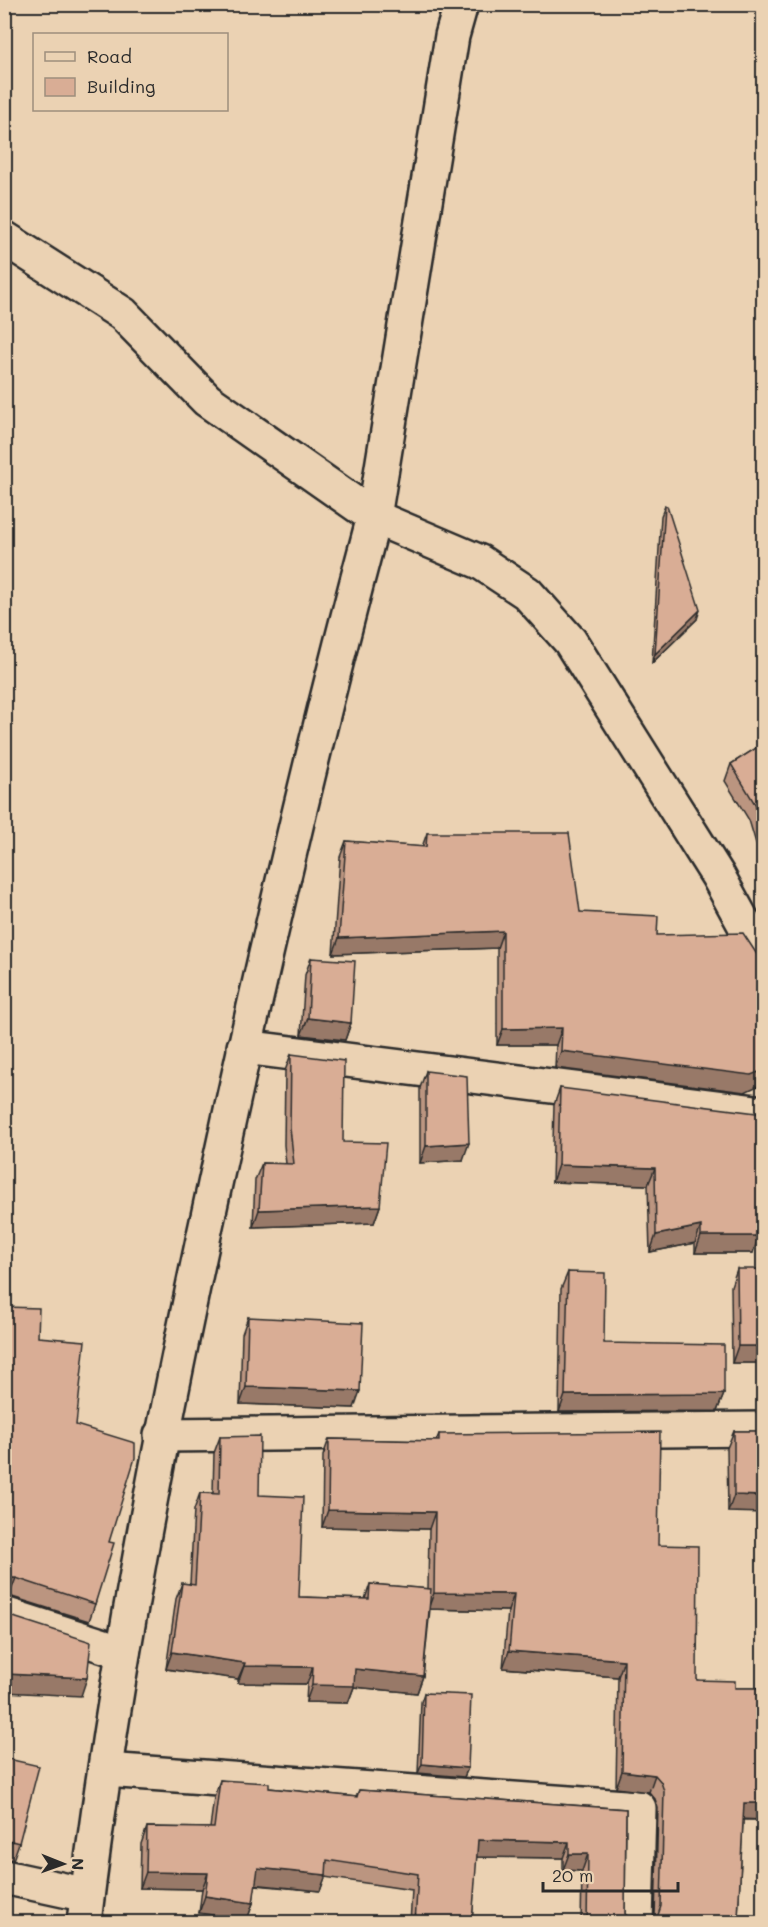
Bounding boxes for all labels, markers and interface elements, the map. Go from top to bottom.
legend [33,33,228,111]
text: Road [87,44,132,68]
text: Building [87,74,155,98]
north arrow [33,1834,93,1894]
scale bar [543,1855,678,1893]
text: N [68,1858,89,1871]
text: 20 m [552,1863,593,1887]

